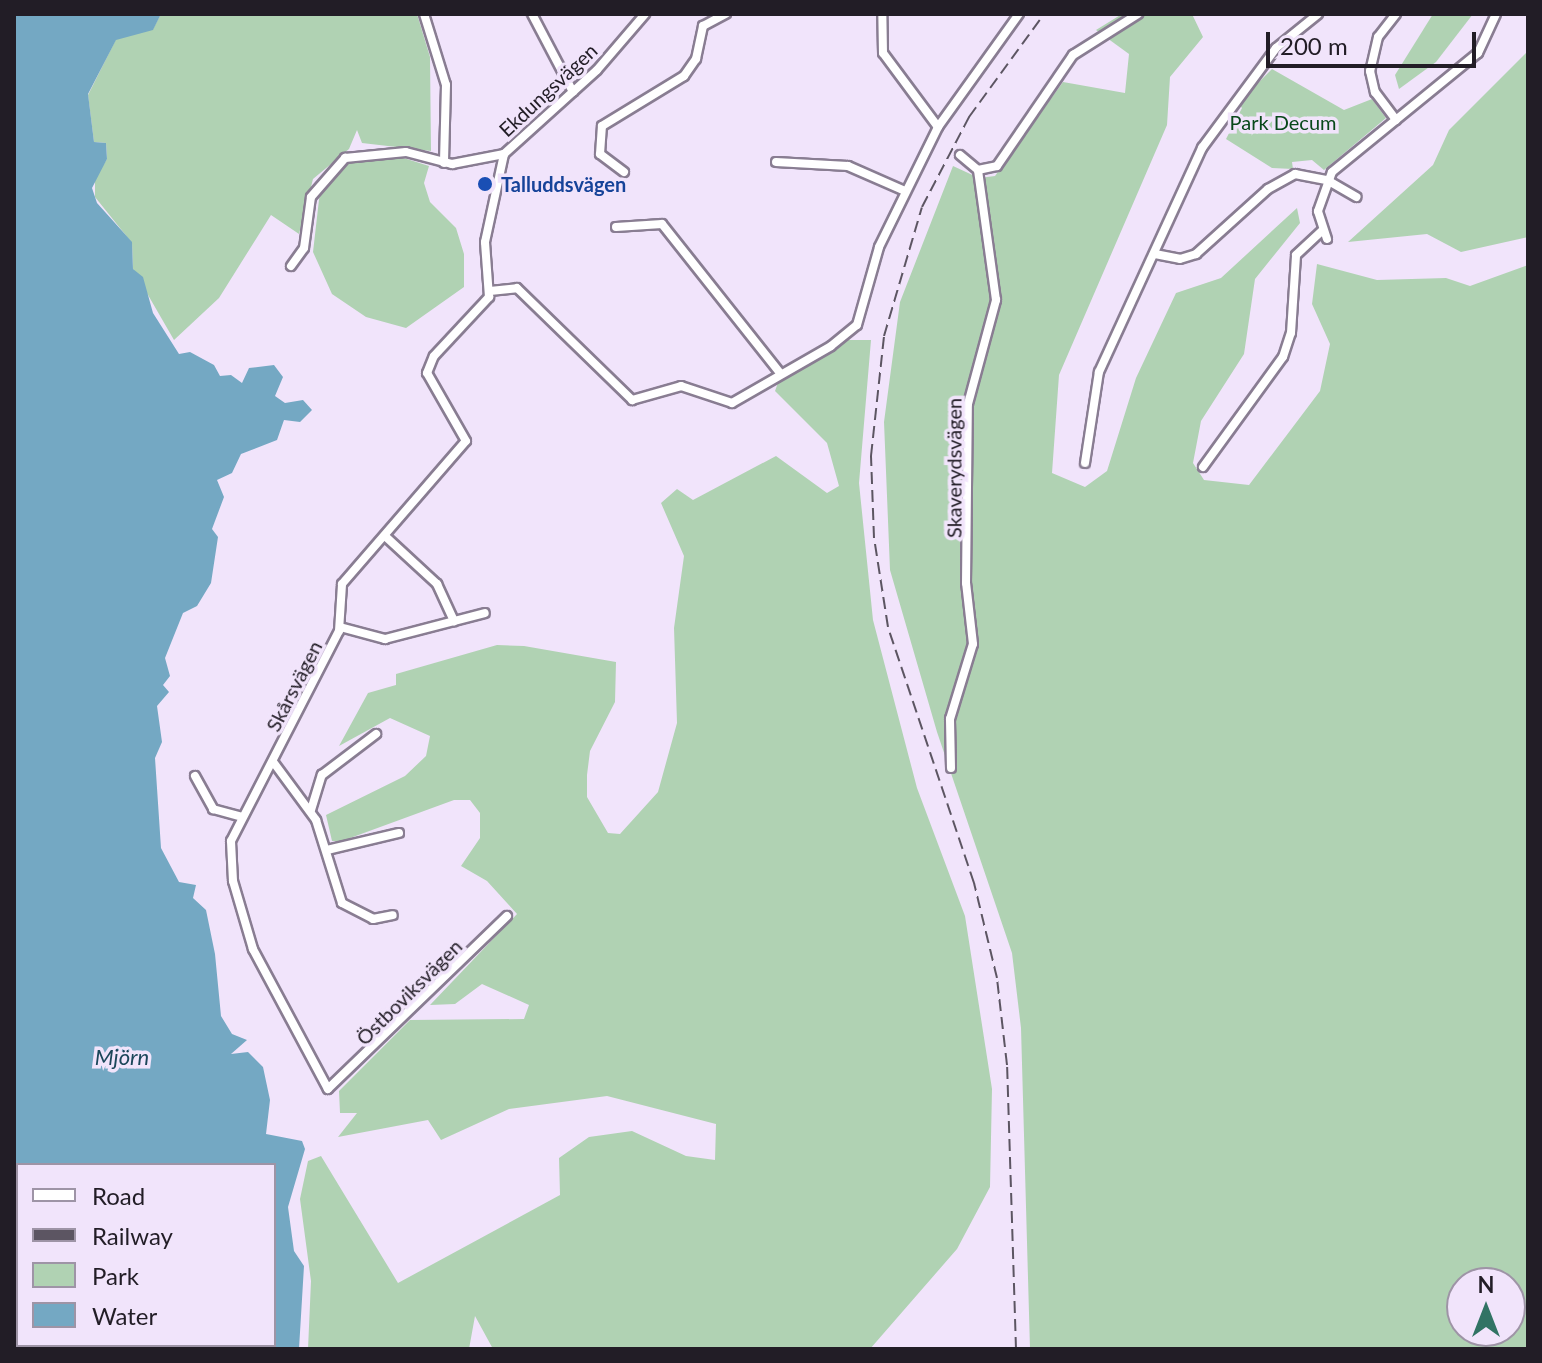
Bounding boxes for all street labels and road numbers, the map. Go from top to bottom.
street label: Ekdungsvägen [494,38,602,142]
street label: Skaverydsvägen [942,398,966,538]
street label: Skårsvägen [261,637,327,735]
street label: Östboviksvägen [351,934,467,1050]

